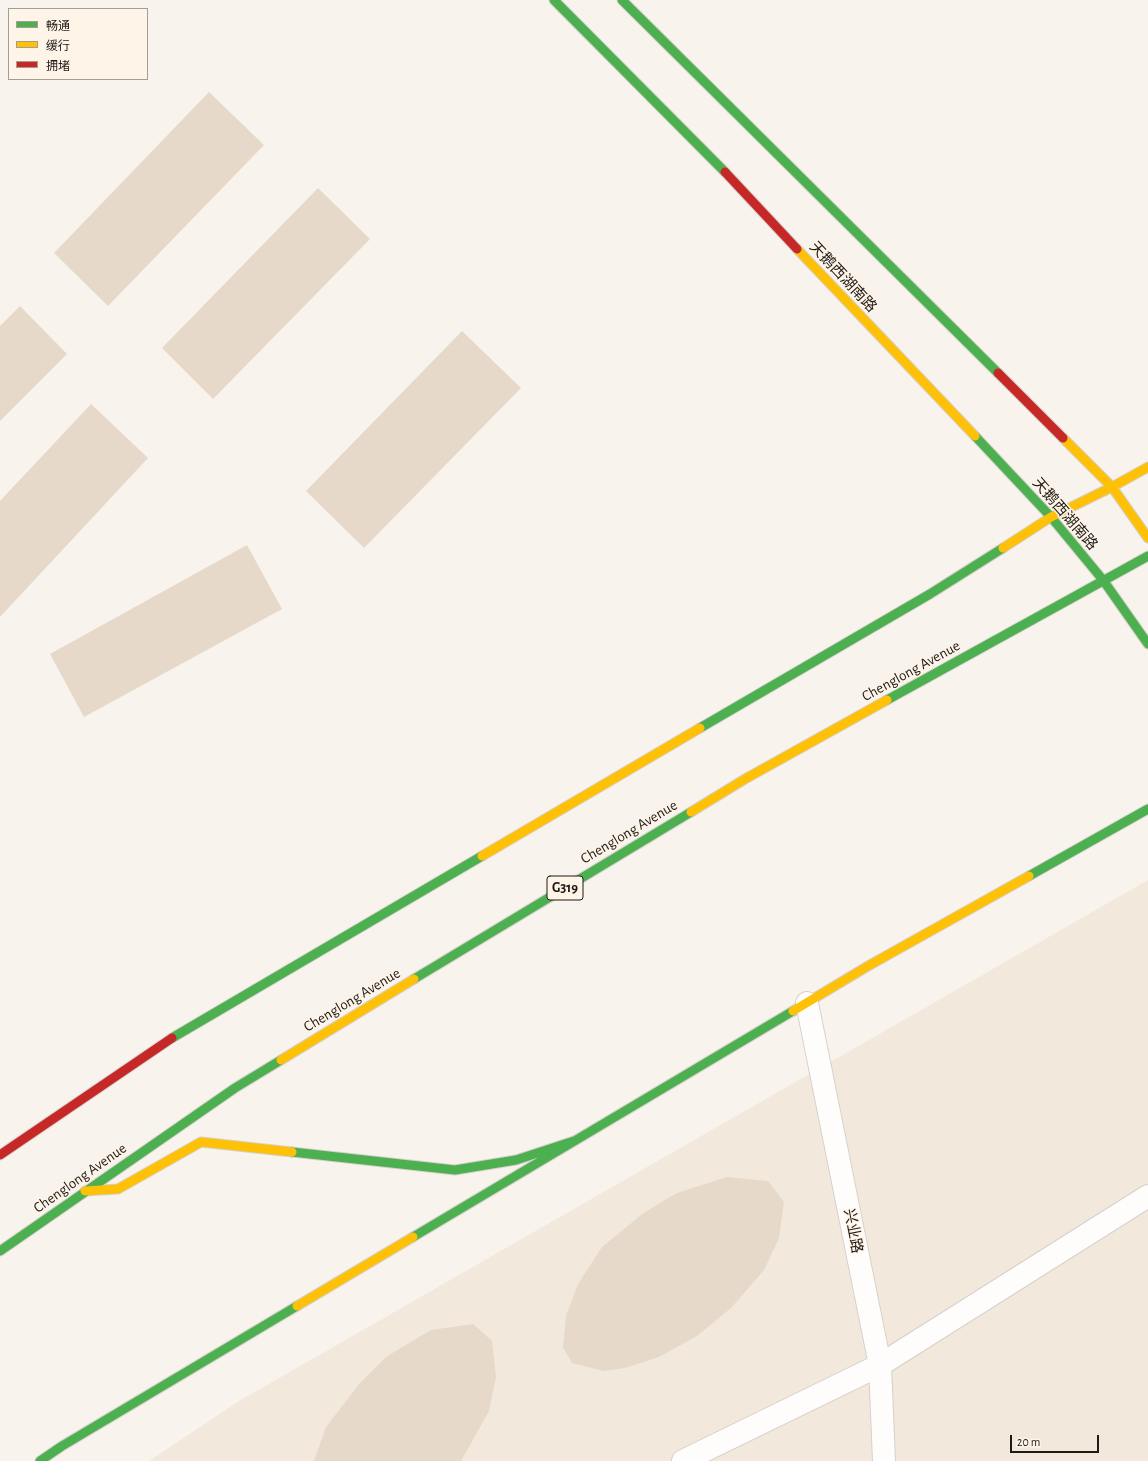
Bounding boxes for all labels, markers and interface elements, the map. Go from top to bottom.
legend [8,8,148,80]
text: 畅通 [46,20,70,32]
text: 缓行 [46,40,70,52]
text: 拥堵 [46,60,70,72]
street label: 天鹅西湖南路 [806,238,880,316]
street label: 天鹅西湖南路 [1029,474,1101,554]
street label: Chenglong Avenue [859,637,963,705]
street label: Chenglong Avenue [577,796,681,868]
road number: G319 [547,876,583,900]
street label: Chenglong Avenue [300,964,404,1036]
street label: Chenglong Avenue [30,1139,130,1217]
street label: 兴业路 [840,1207,866,1255]
scale bar [1012,1427,1101,1453]
text: 20 m [1017,1436,1040,1448]

